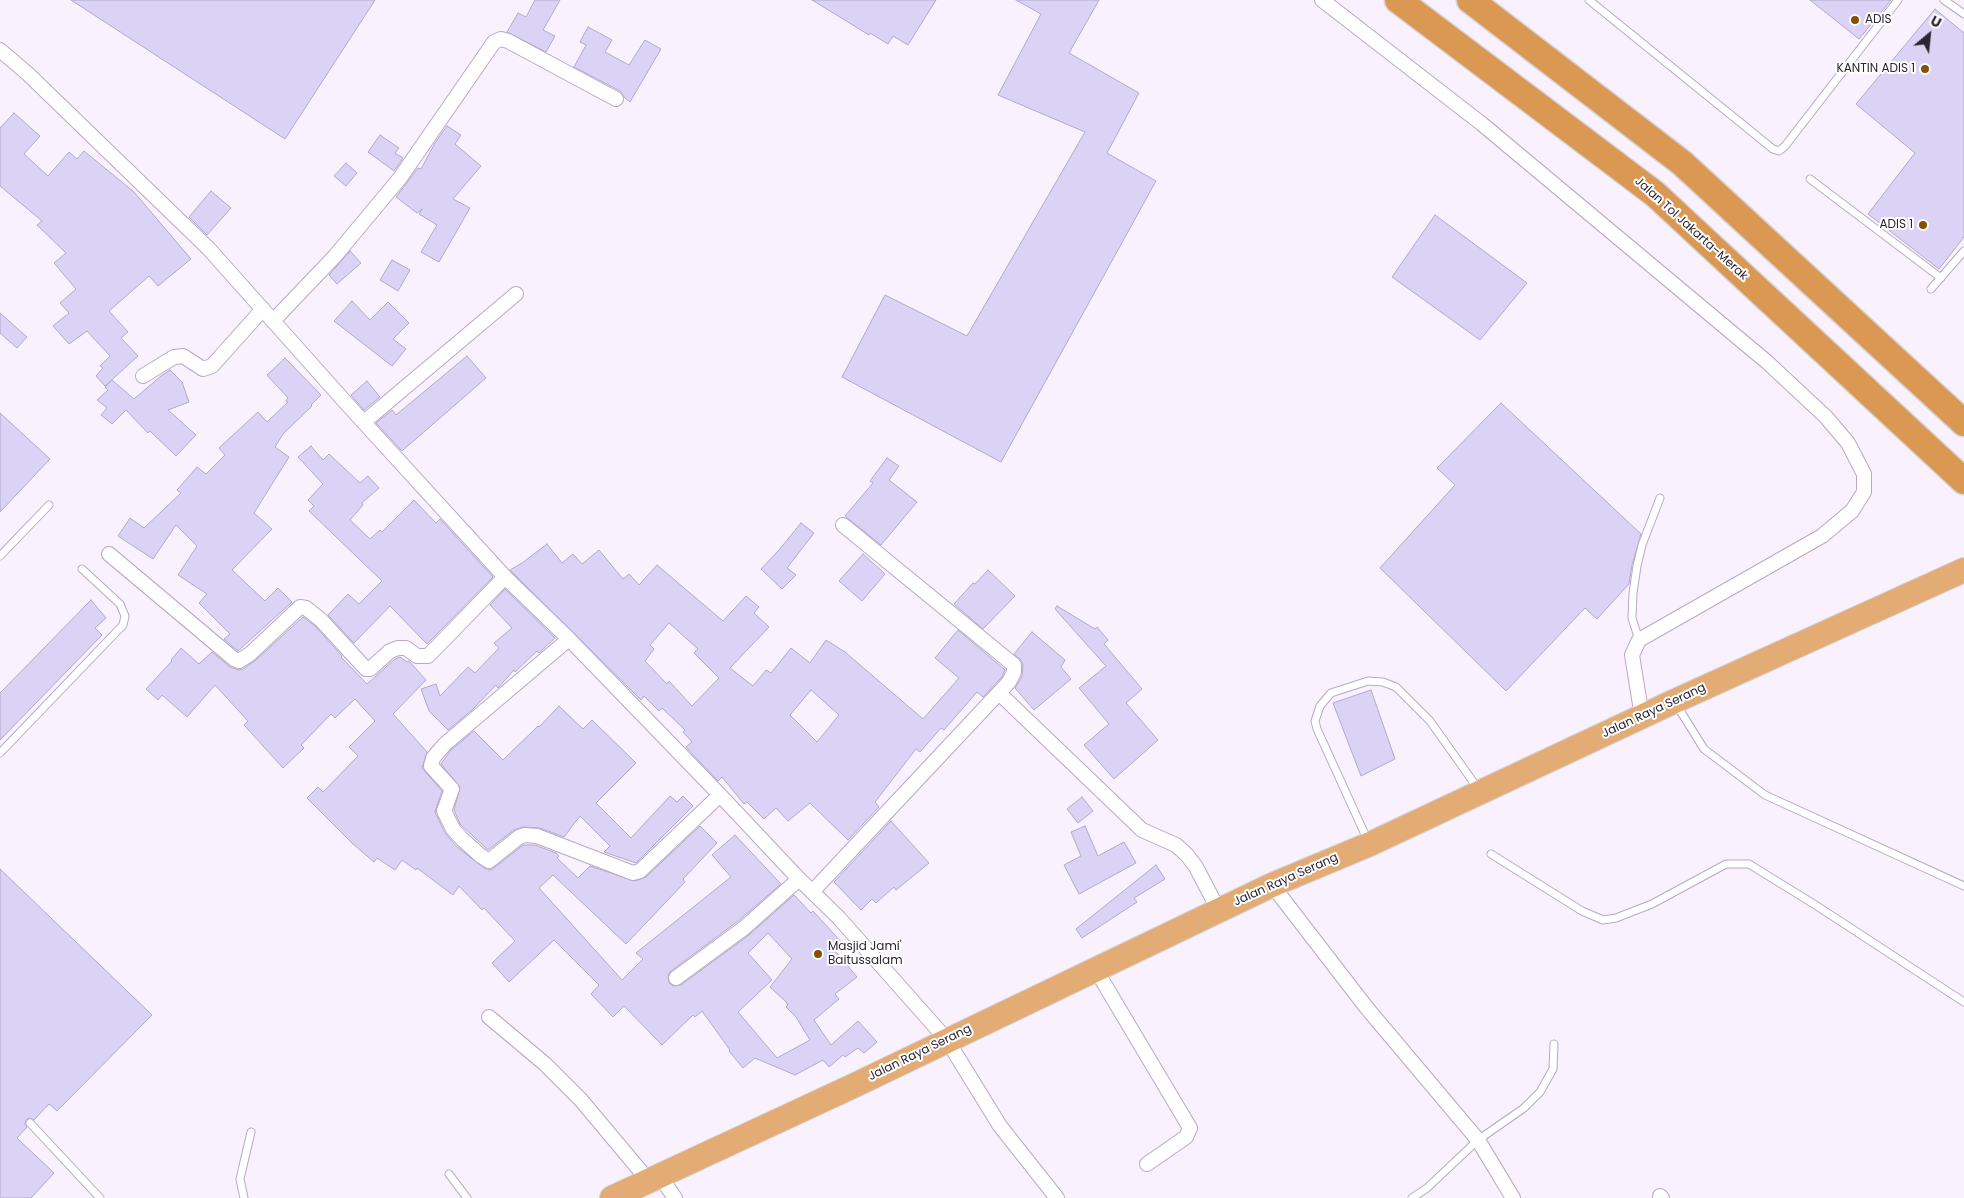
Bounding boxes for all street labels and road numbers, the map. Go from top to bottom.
street label: Jalan Tol Jakarta–Merak [1632,174,1750,284]
street label: Jalan Raya Serang [1600,681,1708,741]
street label: Jalan Raya Serang [1232,850,1340,910]
street label: Jalan Raya Serang [866,1022,974,1084]

